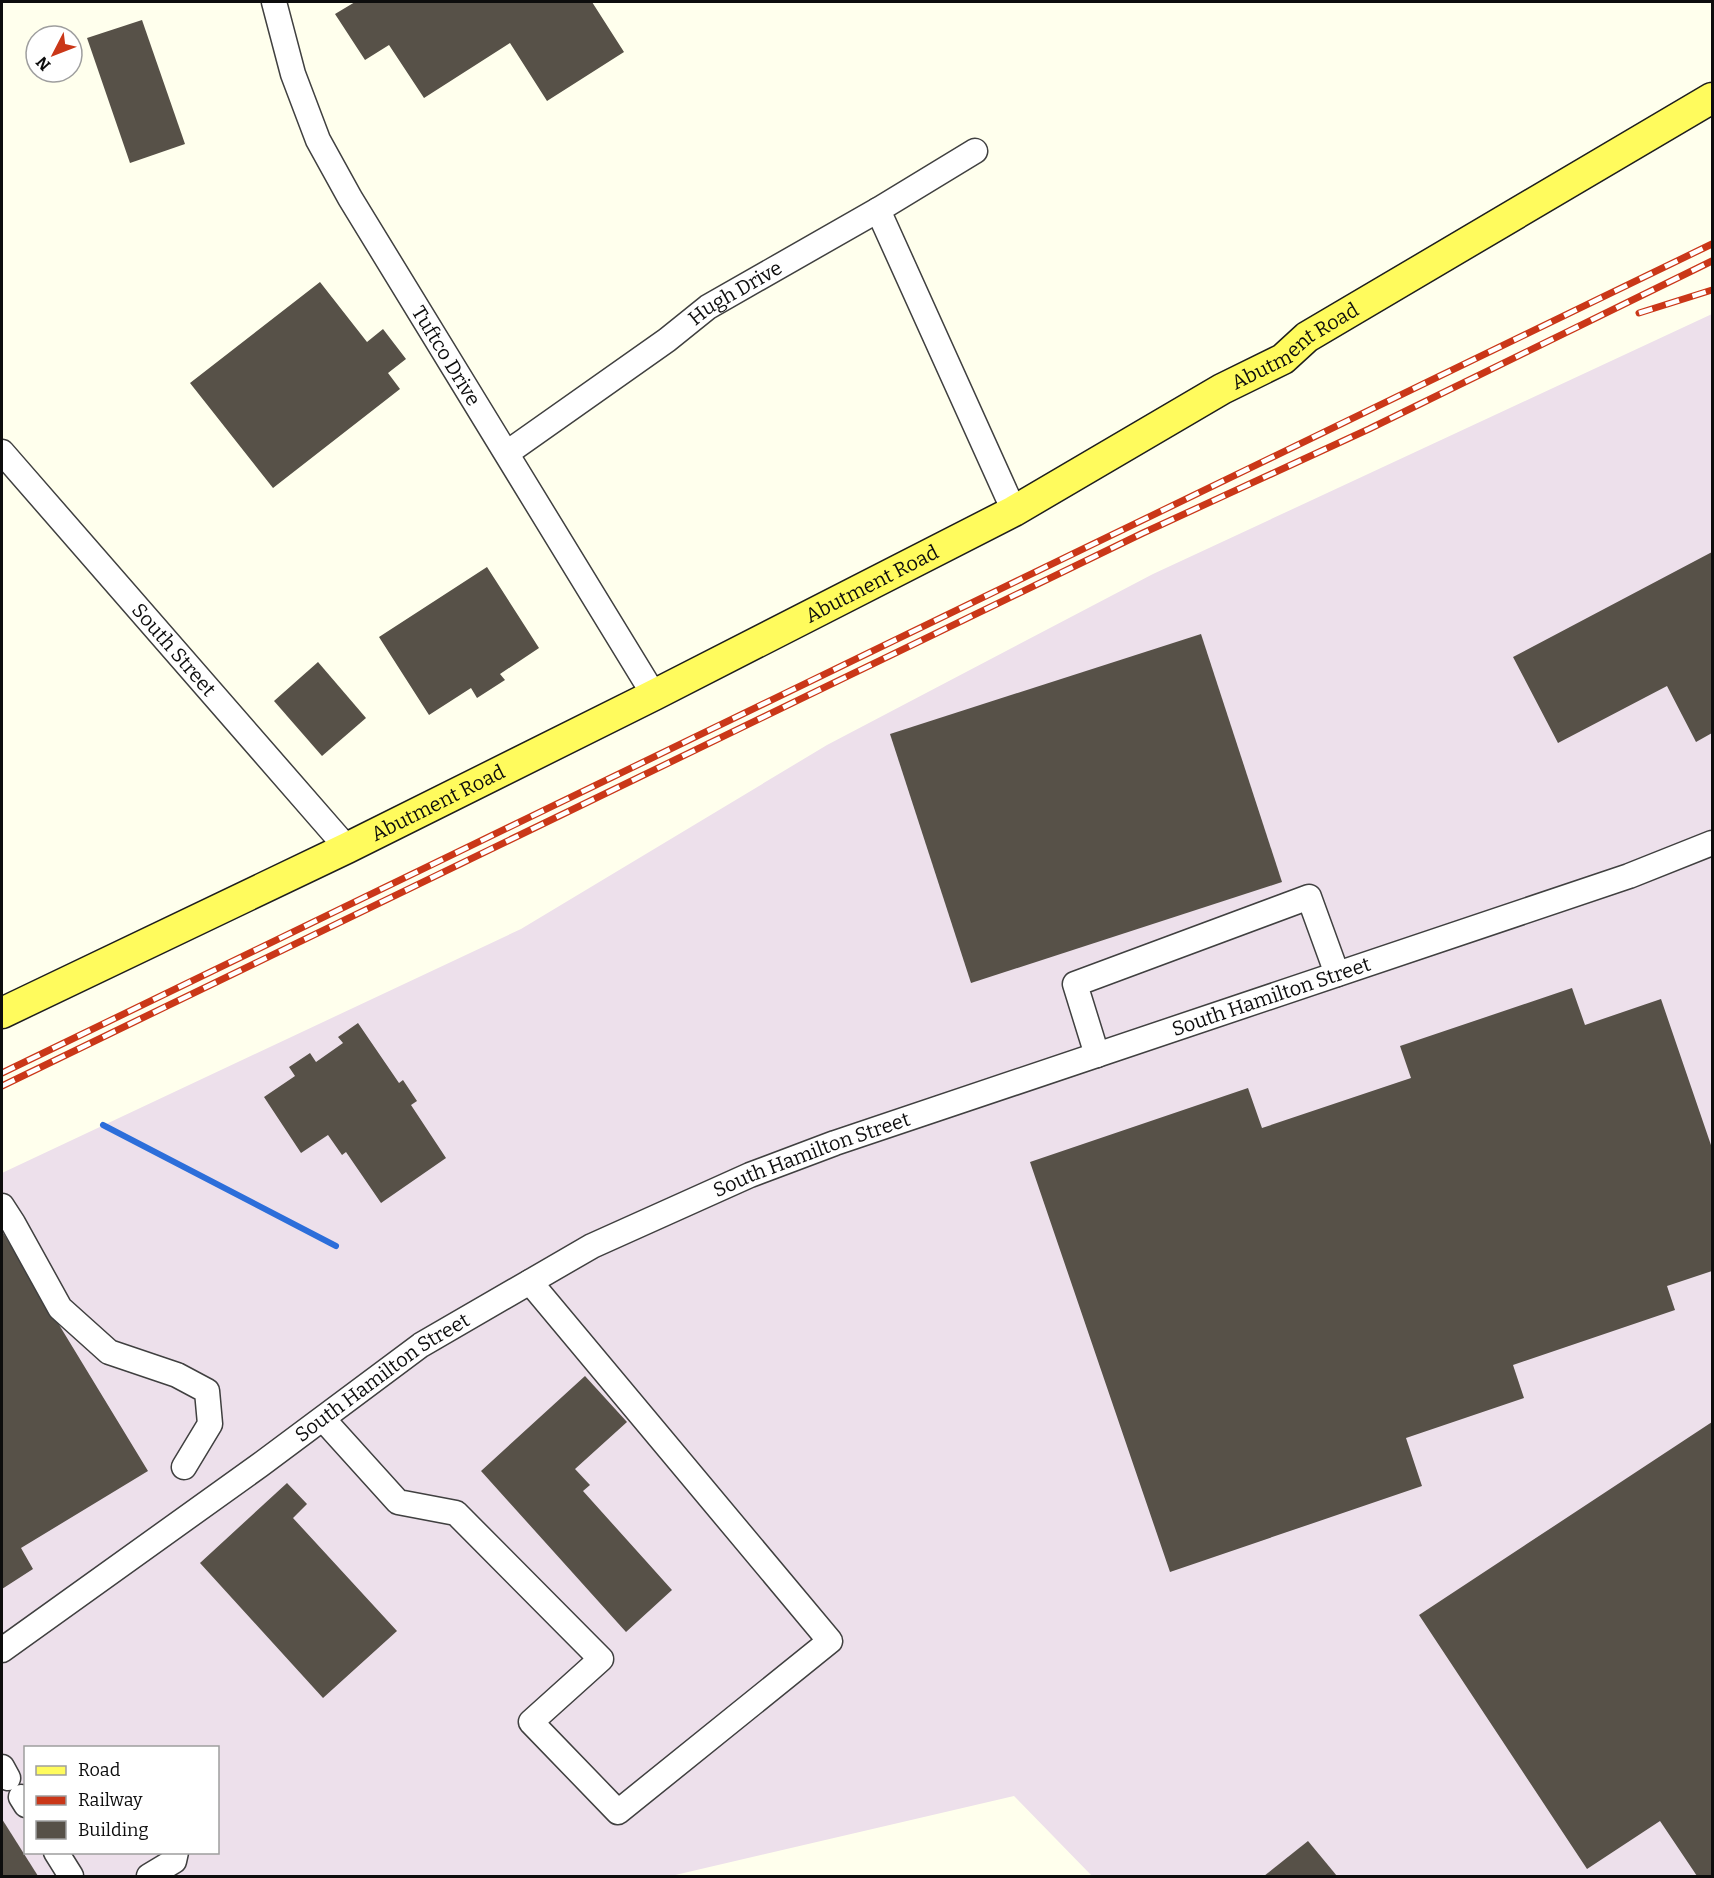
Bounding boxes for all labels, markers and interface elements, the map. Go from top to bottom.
north arrow [24,24,84,84]
text: N [32,53,54,75]
street label: Hugh Drive [683,255,786,330]
street label: Abutment Road [1227,297,1363,394]
street label: Tuftco Drive [407,301,486,410]
street label: Abutment Road [801,540,942,628]
street label: South Street [127,598,221,701]
street label: Abutment Road [367,759,509,846]
street label: South Hamilton Street [1169,952,1374,1041]
street label: South Hamilton Street [709,1107,913,1202]
street label: South Hamilton Street [290,1308,474,1447]
legend [24,1746,219,1854]
text: Road [78,1759,121,1781]
text: Railway [78,1789,143,1811]
text: Building [78,1819,149,1841]

